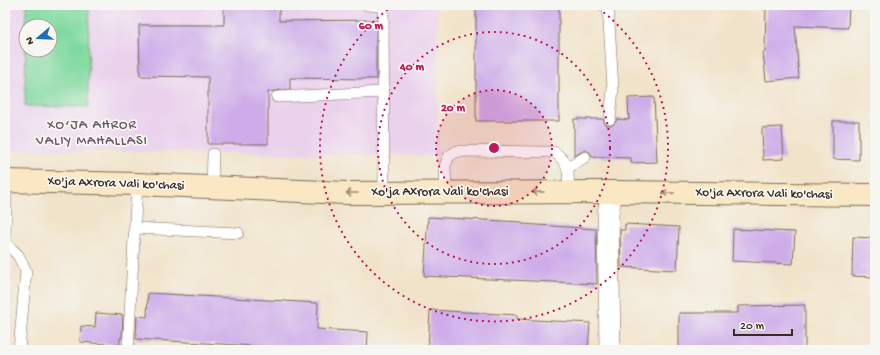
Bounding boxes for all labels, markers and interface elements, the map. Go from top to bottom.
north arrow [18,18,58,58]
text: 60 m [359,20,384,34]
text: N [24,35,37,46]
text: 40 m [399,61,424,75]
text: 20 m [441,102,466,116]
district label: XO‘JA AHROR VALIY MAHALLASI [35,117,148,150]
centre of rings [487,141,501,155]
street label: Xo'ja Axrora Vali ko'chasi [46,174,185,194]
street label: Xo'ja Axrora Vali ko'chasi [370,185,509,200]
street label: Xo'ja Axrora Vali ko'chasi [694,185,833,203]
one-way arrow [532,188,545,196]
one-way arrow [346,189,359,197]
one-way arrow [662,189,675,197]
scale bar [734,311,792,337]
text: 20 m [740,320,765,334]

